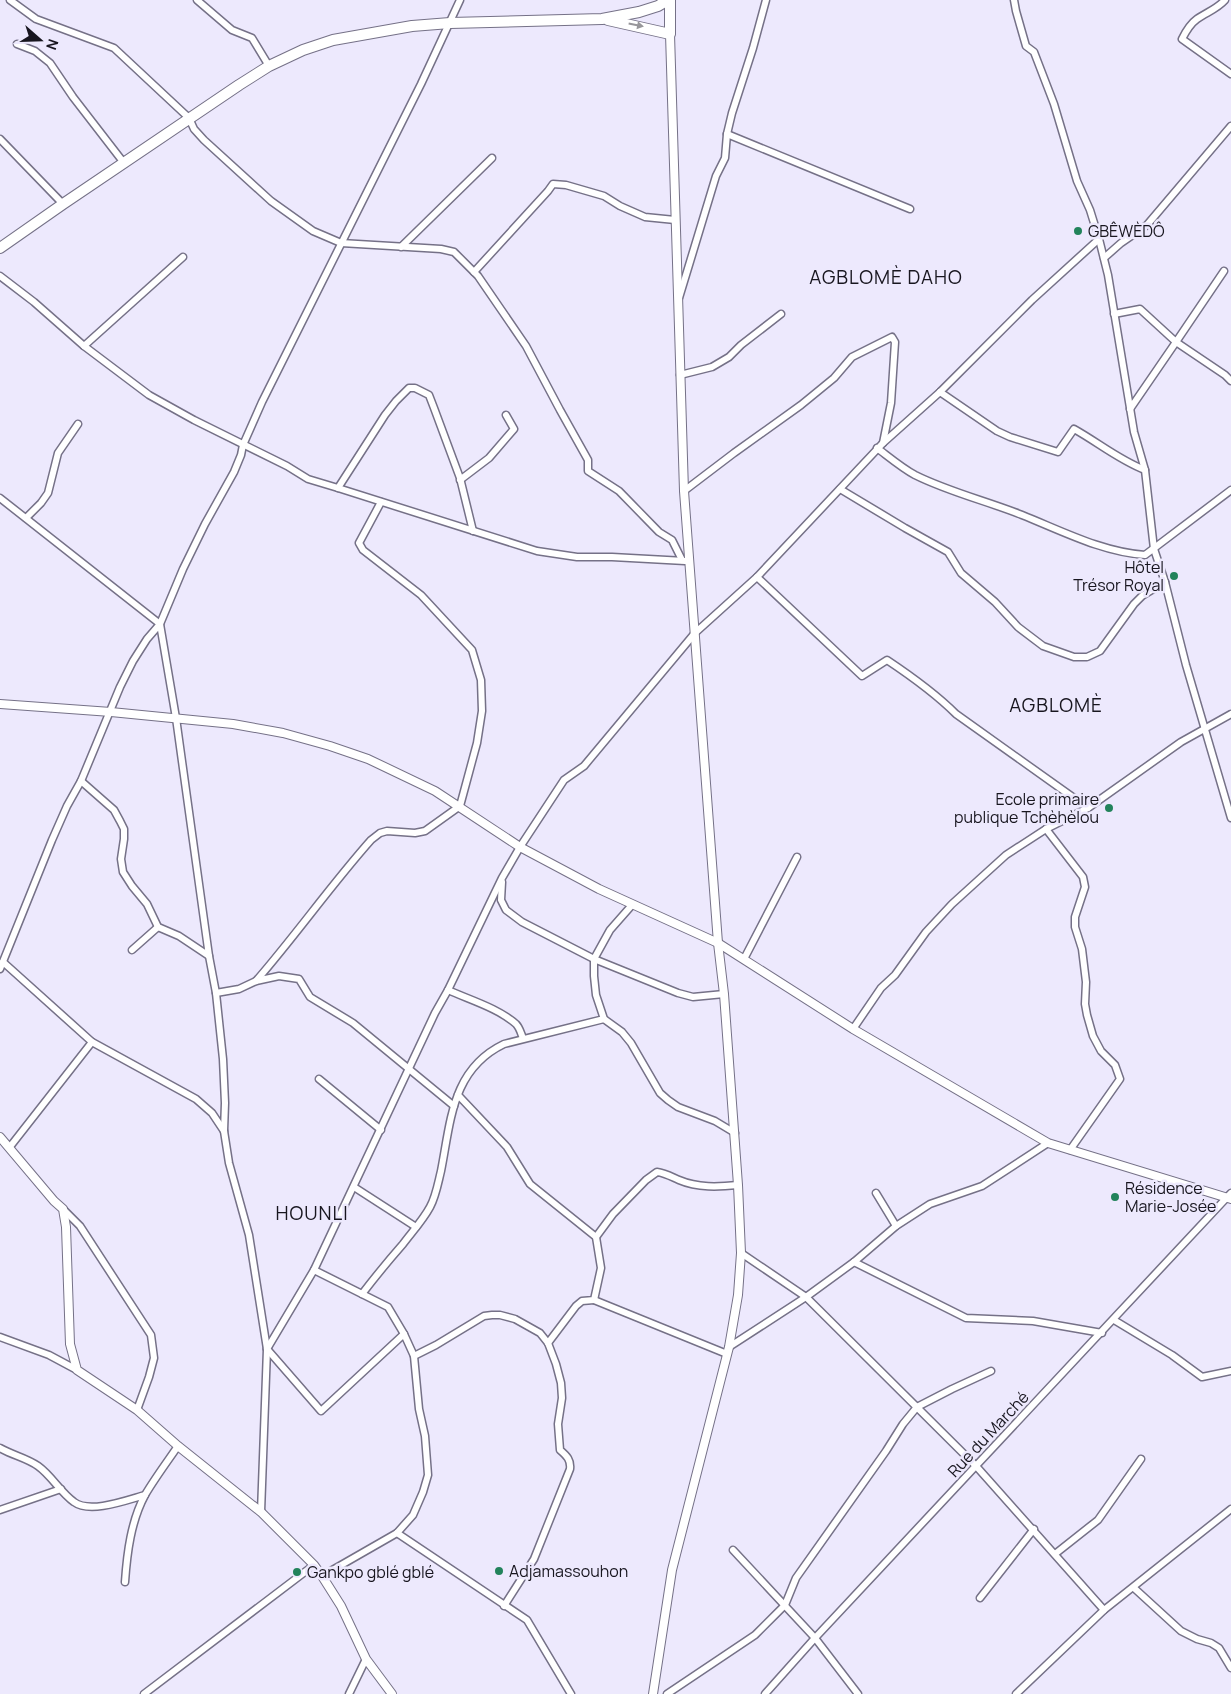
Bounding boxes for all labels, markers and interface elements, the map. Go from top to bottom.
north arrow [15,15,65,65]
one-way arrow [629,22,645,30]
text: N [42,37,63,53]
place label: GBÊWÈDÔ [1088,220,1165,242]
marker: GBÊWÈDÔ [1072,225,1084,237]
district label: AGBLOMÈ DAHO [809,264,963,290]
place label: Hôtel Trésor Royal [1073,556,1164,596]
marker: Hôtel Trésor Royal [1168,570,1180,582]
district label: AGBLOMÈ [1009,692,1103,718]
place label: Ecole primaire publique Tchèhèlou [954,788,1099,828]
marker: Ecole primaire publique Tchèhèlou [1103,802,1115,814]
place label: Résidence Marie-Josée [1125,1177,1216,1217]
marker: Résidence Marie-Josée [1109,1191,1121,1203]
district label: HOUNLI [275,1200,349,1226]
street label: Rue du Marché [942,1386,1034,1482]
place label: Adjamassouhon [509,1560,628,1582]
place label: Gankpo gblé gblé [307,1561,434,1583]
marker: Adjamassouhon [493,1565,505,1577]
marker: Gankpo gblé gblé [291,1566,303,1578]

